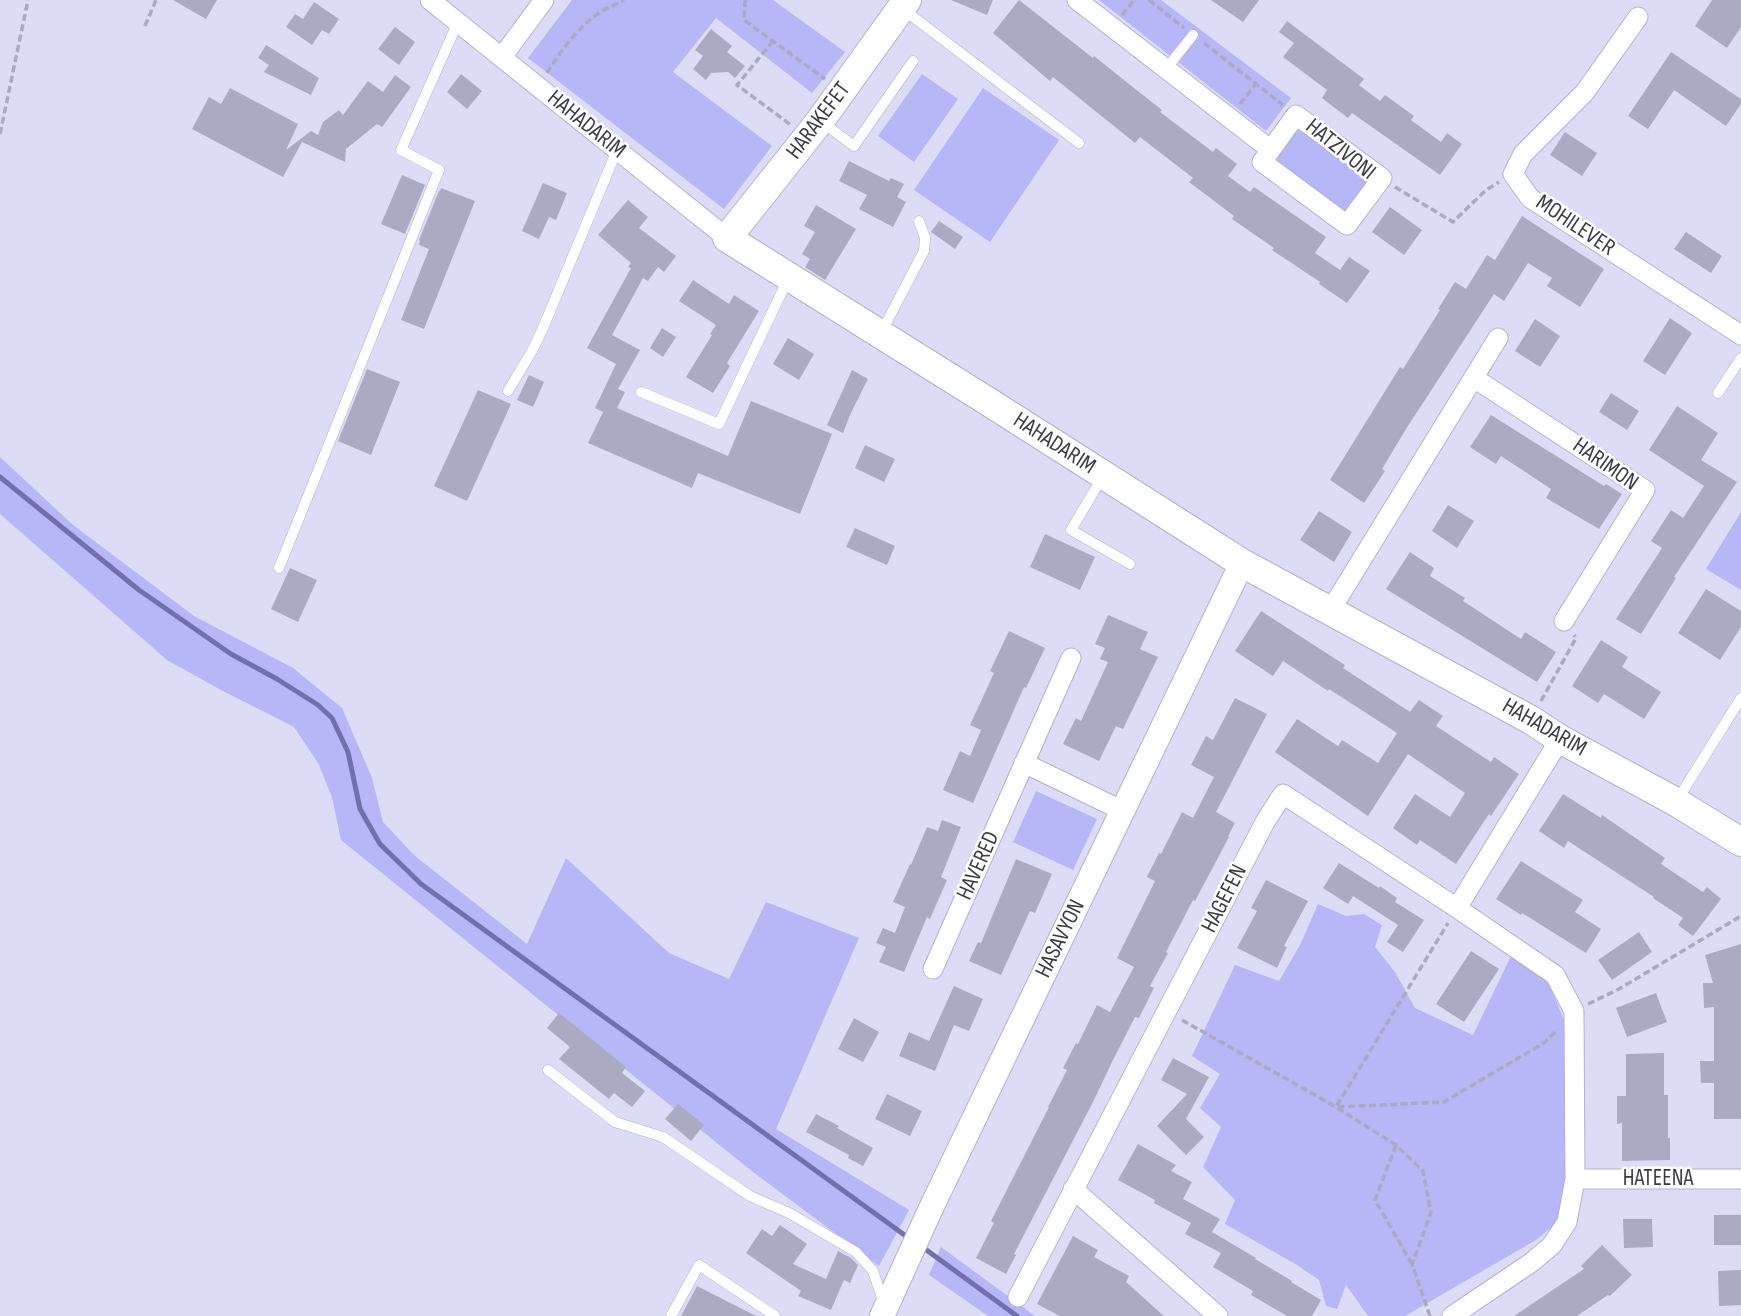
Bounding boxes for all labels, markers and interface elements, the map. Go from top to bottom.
street label: HARAKEFET [781,77,857,165]
street label: HAHADARIM [541,85,631,165]
street label: HATZIVONI [1299,113,1381,187]
street label: MOHILEVER [1530,189,1620,263]
street label: HAHADARIM [1008,407,1100,481]
street label: HARIMON [1567,433,1643,497]
street label: HAHADARIM [1497,693,1591,763]
street label: HAVERED [952,827,1006,905]
street label: HAGEFEN [1196,860,1254,938]
street label: HASAVYON [1030,896,1092,982]
street label: HATEENA [1623,1165,1693,1193]

